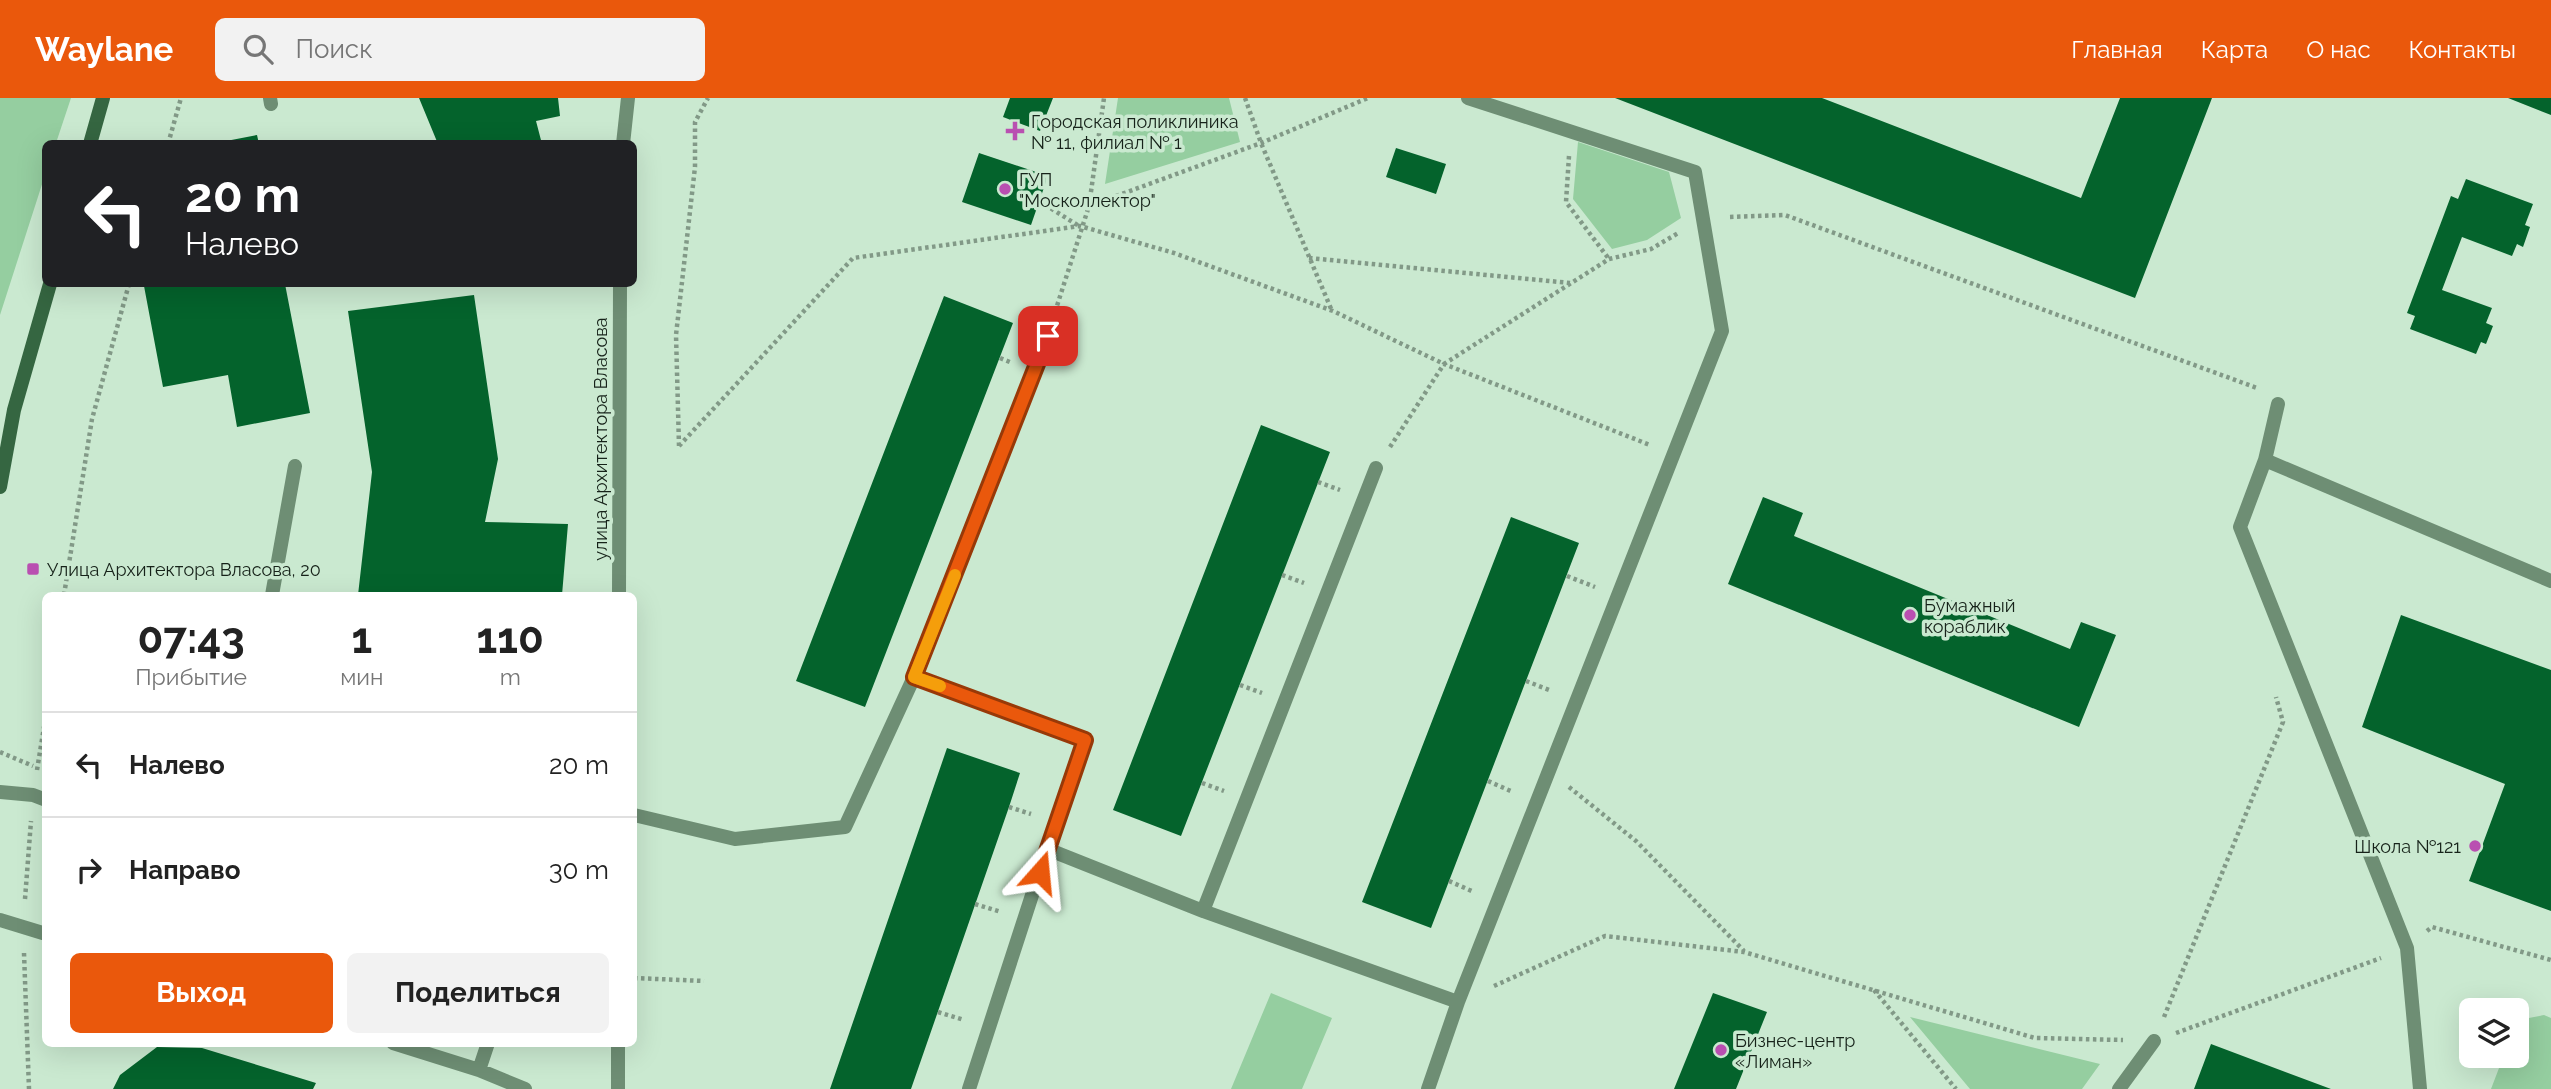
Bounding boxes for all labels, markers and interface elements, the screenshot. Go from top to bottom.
search box [215,18,705,81]
text: Waylane [35,30,173,69]
icon: search [239,30,277,68]
text: Поиск [295,34,373,64]
text: Главная [2071,35,2163,64]
text: Карта [2201,35,2268,64]
text: О нас [2306,35,2371,64]
text: Контакты [2409,35,2516,64]
place label: Городская поликлиника № 11, филиал № 1 [1031,111,1239,153]
marker: Городская поликлиника № 11, филиал № 1 [1005,121,1025,141]
text: 20 m [185,166,300,223]
icon: left [70,168,161,259]
place label: ГУП "Москоллектор" [1019,169,1156,211]
marker: ГУП "Москоллектор" [997,181,1013,197]
text: Налево [185,225,299,262]
pin [1018,306,1078,366]
street label: улица Архитектора Власова [590,317,611,561]
icon: arrive [1029,317,1067,355]
place label: Улица Архитектора Власова, 20 [47,559,321,580]
marker: Улица Архитектора Власова, 20 [25,561,41,577]
place label: Бумажный кораблик [1924,595,2016,637]
marker: Бумажный кораблик [1902,607,1918,623]
text: 07:43 [138,614,245,663]
text: 1 [351,614,372,663]
text: 110 [477,614,544,663]
text: Прибытие [135,663,247,690]
text: мин [340,663,383,690]
text: m [500,663,521,690]
icon: left [70,746,108,784]
text: Налево [129,750,225,780]
text: 20 m [549,750,609,780]
position arrow [1003,835,1077,909]
place label: Школа №121 [2354,836,2461,857]
marker: Школа №121 [2467,838,2483,854]
icon: right [70,851,108,889]
text: Направо [129,855,240,885]
text: 30 m [549,855,609,885]
button: Выход [70,953,333,1033]
button: Поделиться [347,953,609,1033]
map controls [2459,998,2529,1068]
button: layers [2459,998,2529,1068]
place label: Бизнес-центр «Лиман» [1735,1030,1855,1072]
marker: Бизнес-центр «Лиман» [1713,1042,1729,1058]

